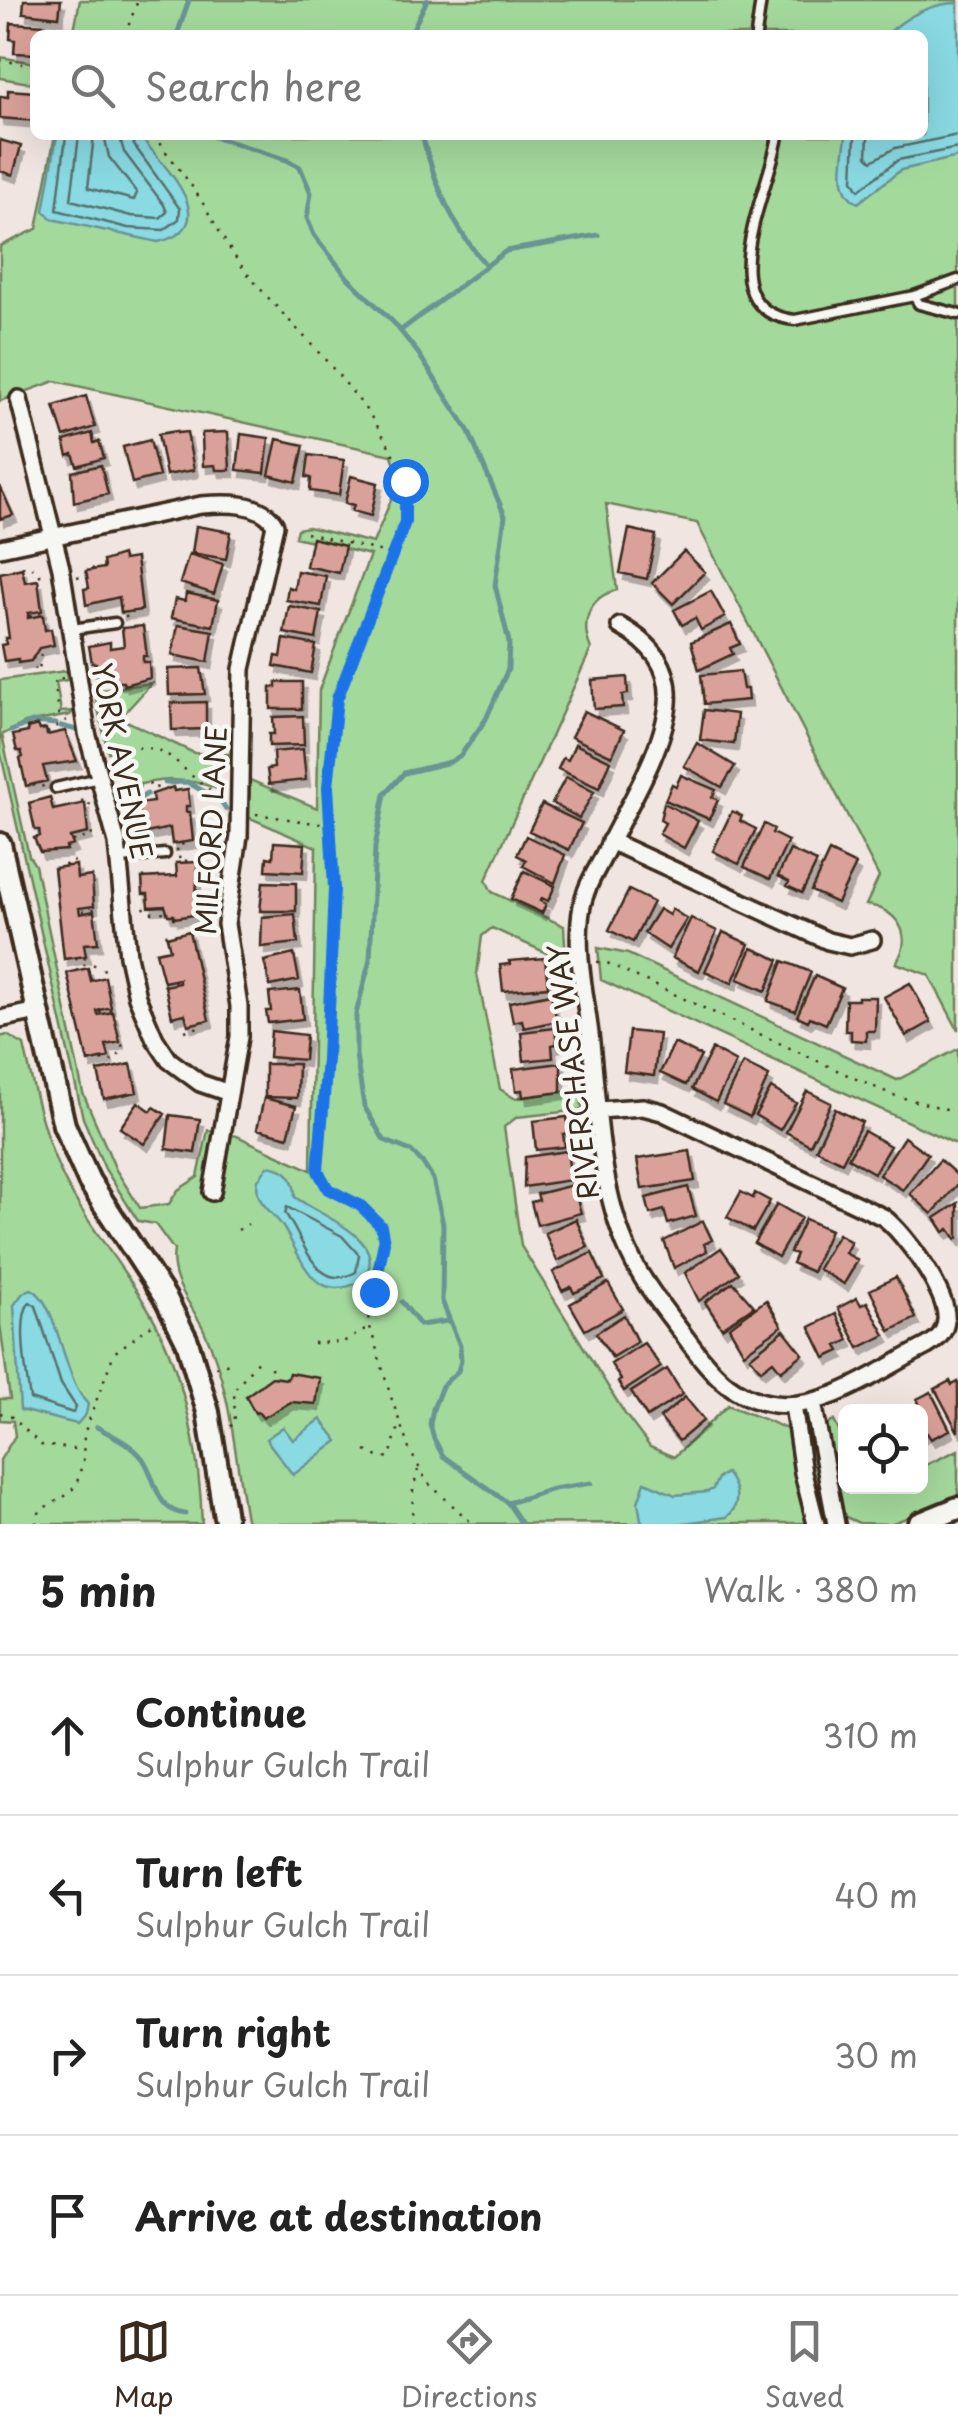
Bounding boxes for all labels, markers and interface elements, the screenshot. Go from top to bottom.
search box [30,30,928,140]
text: Search here [145,57,362,114]
icon: search [65,58,120,113]
route start [383,459,429,505]
street label: YORK AVENUE [81,659,165,863]
street label: MILFORD LANE [183,724,237,936]
street label: RIVERCHASE WAY [535,942,609,1202]
route end [352,1270,398,1316]
map controls [838,1404,928,1494]
button: locate [838,1404,928,1494]
text: 5 min [40,1558,157,1621]
text: Walk · 380 m [704,1565,918,1613]
text: Continue [135,1683,306,1740]
icon: ahead [40,1708,95,1763]
text: 310 m [822,1711,918,1759]
text: Sulphur Gulch Trail [135,1740,430,1788]
text: Turn left [135,1843,303,1900]
icon: left [40,1868,95,1923]
text: 40 m [834,1871,918,1919]
text: Sulphur Gulch Trail [135,1900,430,1948]
text: Turn right [135,2003,331,2060]
icon: right [40,2028,95,2083]
text: 30 m [834,2031,918,2079]
text: Sulphur Gulch Trail [135,2060,430,2108]
text: Arrive at destination [135,2187,543,2244]
icon: arrive [40,2188,95,2243]
tab: Map [114,2314,174,2417]
tab: Directions [401,2314,537,2417]
tab: Saved [765,2314,844,2417]

